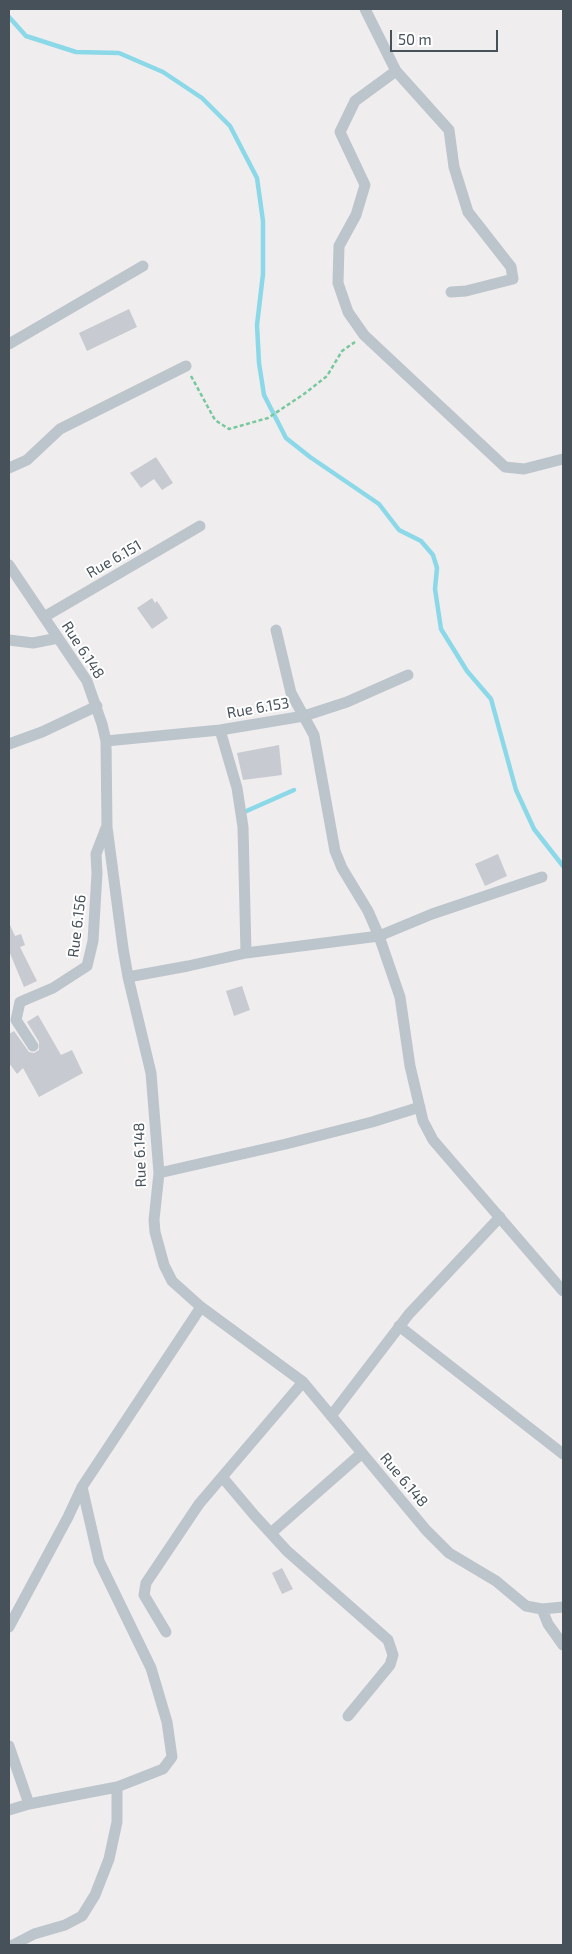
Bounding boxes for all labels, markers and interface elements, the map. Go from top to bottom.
scale bar [392,20,500,52]
text: 50 m [398,30,432,48]
street label: Rue 6.151 [83,536,145,582]
street label: Rue 6.148 [58,618,108,682]
street label: Rue 6.153 [225,694,291,722]
street label: Rue 6.156 [64,894,90,958]
street label: Rue 6.148 [130,1122,150,1188]
street label: Rue 6.148 [376,1449,432,1511]

